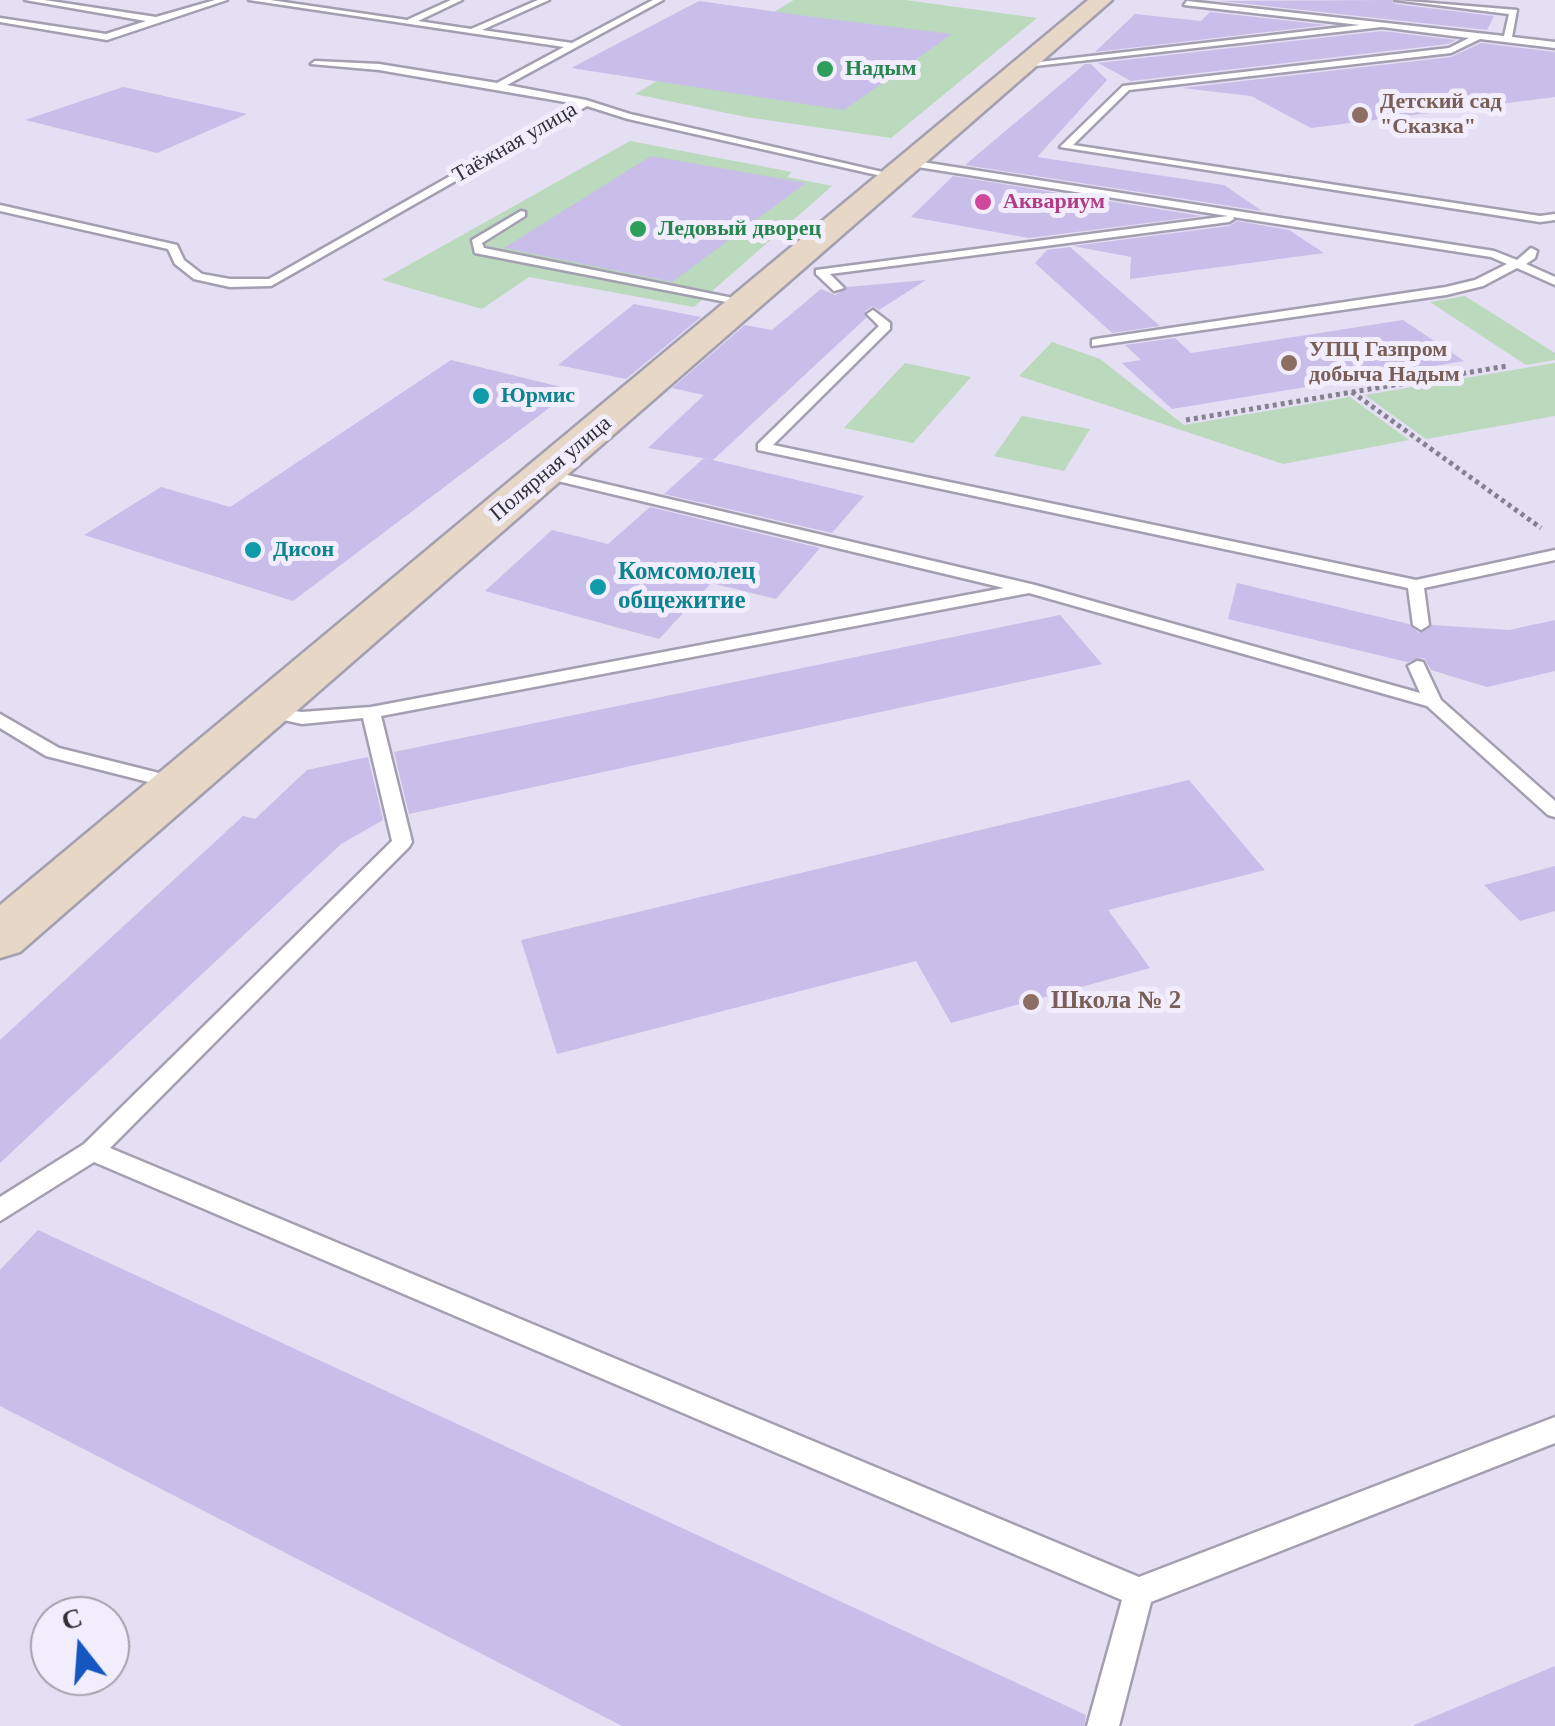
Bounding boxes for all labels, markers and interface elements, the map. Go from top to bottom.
place label: Надым [845,56,916,82]
marker: Надым [814,58,836,80]
place label: Детский сад "Сказка" [1380,89,1502,140]
street label: Таёжная улица [448,97,582,189]
marker: Детский сад "Сказка" [1349,104,1371,126]
place label: Аквариум [1003,189,1105,215]
marker: Аквариум [972,191,994,213]
place label: Ледовый дворец [658,216,821,242]
marker: Ледовый дворец [627,218,649,240]
place label: УПЦ Газпром добыча Надым [1309,337,1460,388]
marker: УПЦ Газпром добыча Надым [1278,352,1300,374]
place label: Юрмис [501,383,575,409]
marker: Юрмис [470,385,492,407]
street label: Полярная улица [485,411,617,527]
place label: Дисон [273,537,334,563]
marker: Дисон [242,539,264,561]
place label: Комсомолец общежитие [618,558,755,617]
marker: Комсомолец общежитие [587,576,609,598]
place label: Школа № 2 [1051,987,1181,1017]
marker: Школа № 2 [1020,991,1042,1013]
north arrow [30,1596,130,1696]
text: С [57,1601,86,1637]

